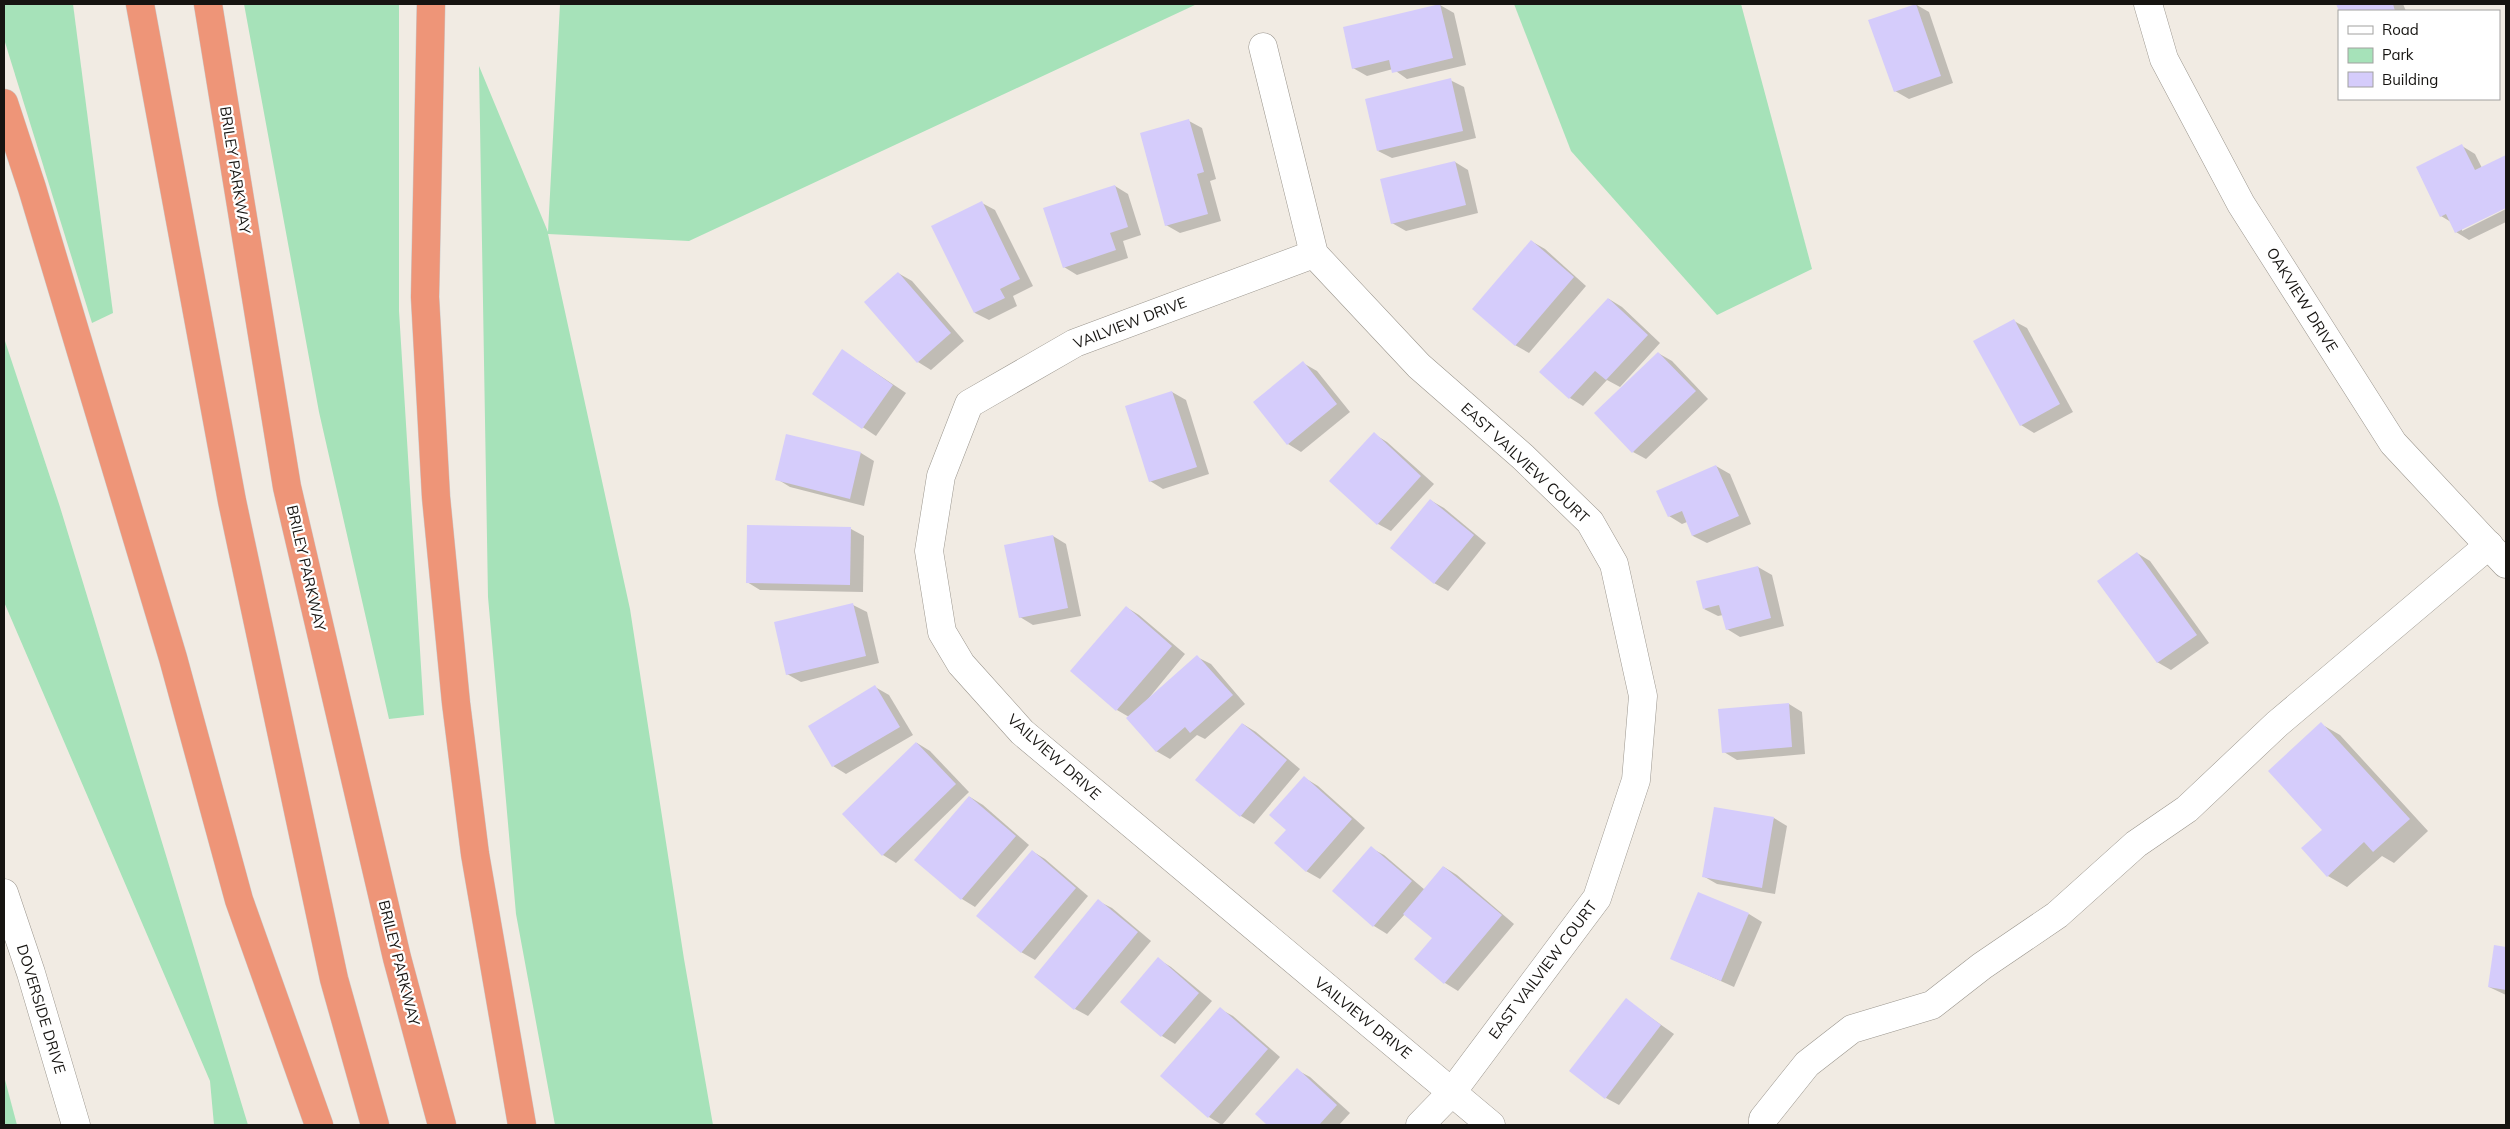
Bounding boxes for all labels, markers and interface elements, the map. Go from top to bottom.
legend [2338,10,2500,100]
text: Road [2382,20,2419,39]
text: Park [2382,45,2414,64]
text: Building [2382,70,2438,89]
street label: BRILEY PARKWAY [216,105,255,236]
street label: OAKVIEW DRIVE [2263,244,2342,356]
street label: VAILVIEW DRIVE [1071,292,1189,353]
street label: EAST VAILVIEW COURT [1457,398,1593,527]
street label: BRILEY PARKWAY [283,503,330,634]
street label: VAILVIEW DRIVE [1003,710,1105,804]
street label: EAST VAILVIEW COURT [1484,897,1601,1043]
street label: BRILEY PARKWAY [375,898,424,1029]
street label: DOVERSIDE DRIVE [13,942,70,1076]
street label: VAILVIEW DRIVE [1311,973,1416,1063]

